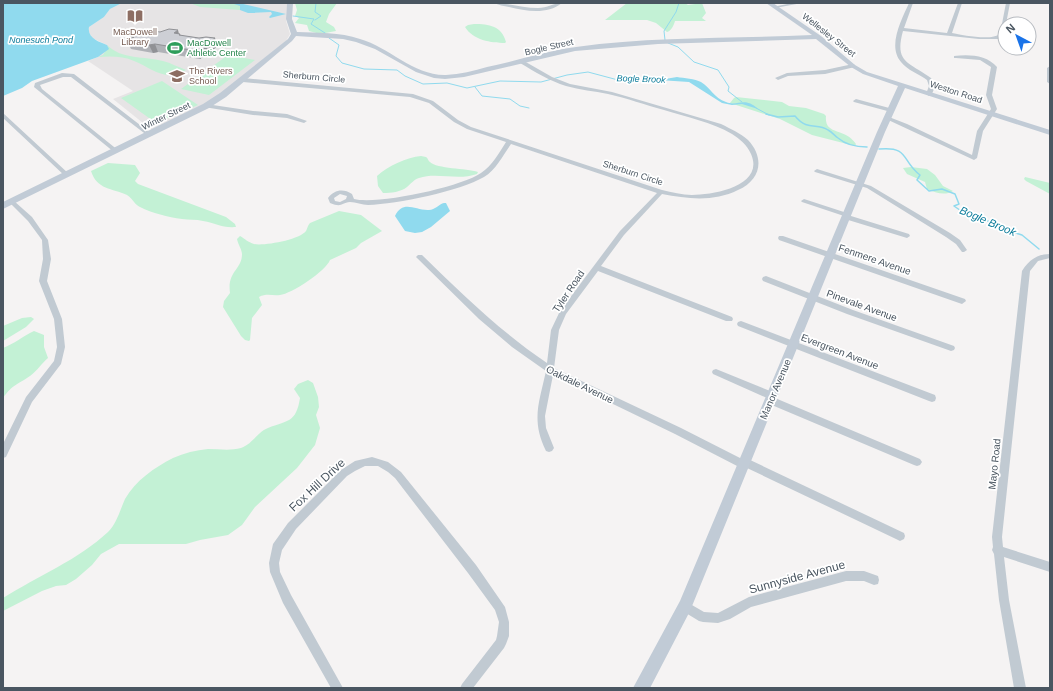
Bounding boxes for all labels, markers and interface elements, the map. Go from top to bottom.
library icon: MacDowell Library [126,7,144,25]
street label: Wellesley Street [800,11,858,59]
north arrow [997,16,1037,56]
text: N [1004,21,1017,36]
place label: MacDowell Library [113,27,157,47]
water label: Nonesuch Pond [9,35,74,45]
street label: Bogle Street [524,36,575,57]
place label: MacDowell Athletic Center [187,38,246,58]
sports icon: MacDowell Athletic Center [166,39,184,57]
place label: The Rivers School [189,66,233,86]
school or university icon: The Rivers School [168,67,186,85]
street label: Sherburn Circle [282,69,346,85]
water label: Bogle Brook [616,73,666,85]
street label: Weston Road [929,79,983,105]
street label: Winter Street [140,100,192,132]
street label: Sherburn Circle [602,159,664,187]
water label: Bogle Brook [958,204,1018,238]
street label: Fenmere Avenue [837,242,913,277]
street label: Tyler Road [550,268,586,314]
street label: Pinevale Avenue [825,288,899,323]
street label: Evergreen Avenue [800,332,881,371]
street label: Manor Avenue [758,357,793,421]
street label: Oakdale Avenue [544,363,615,406]
street label: Mayo Road [986,438,1003,490]
street label: Fox Hill Drive [286,455,348,514]
street label: Sunnyside Avenue [747,557,847,597]

